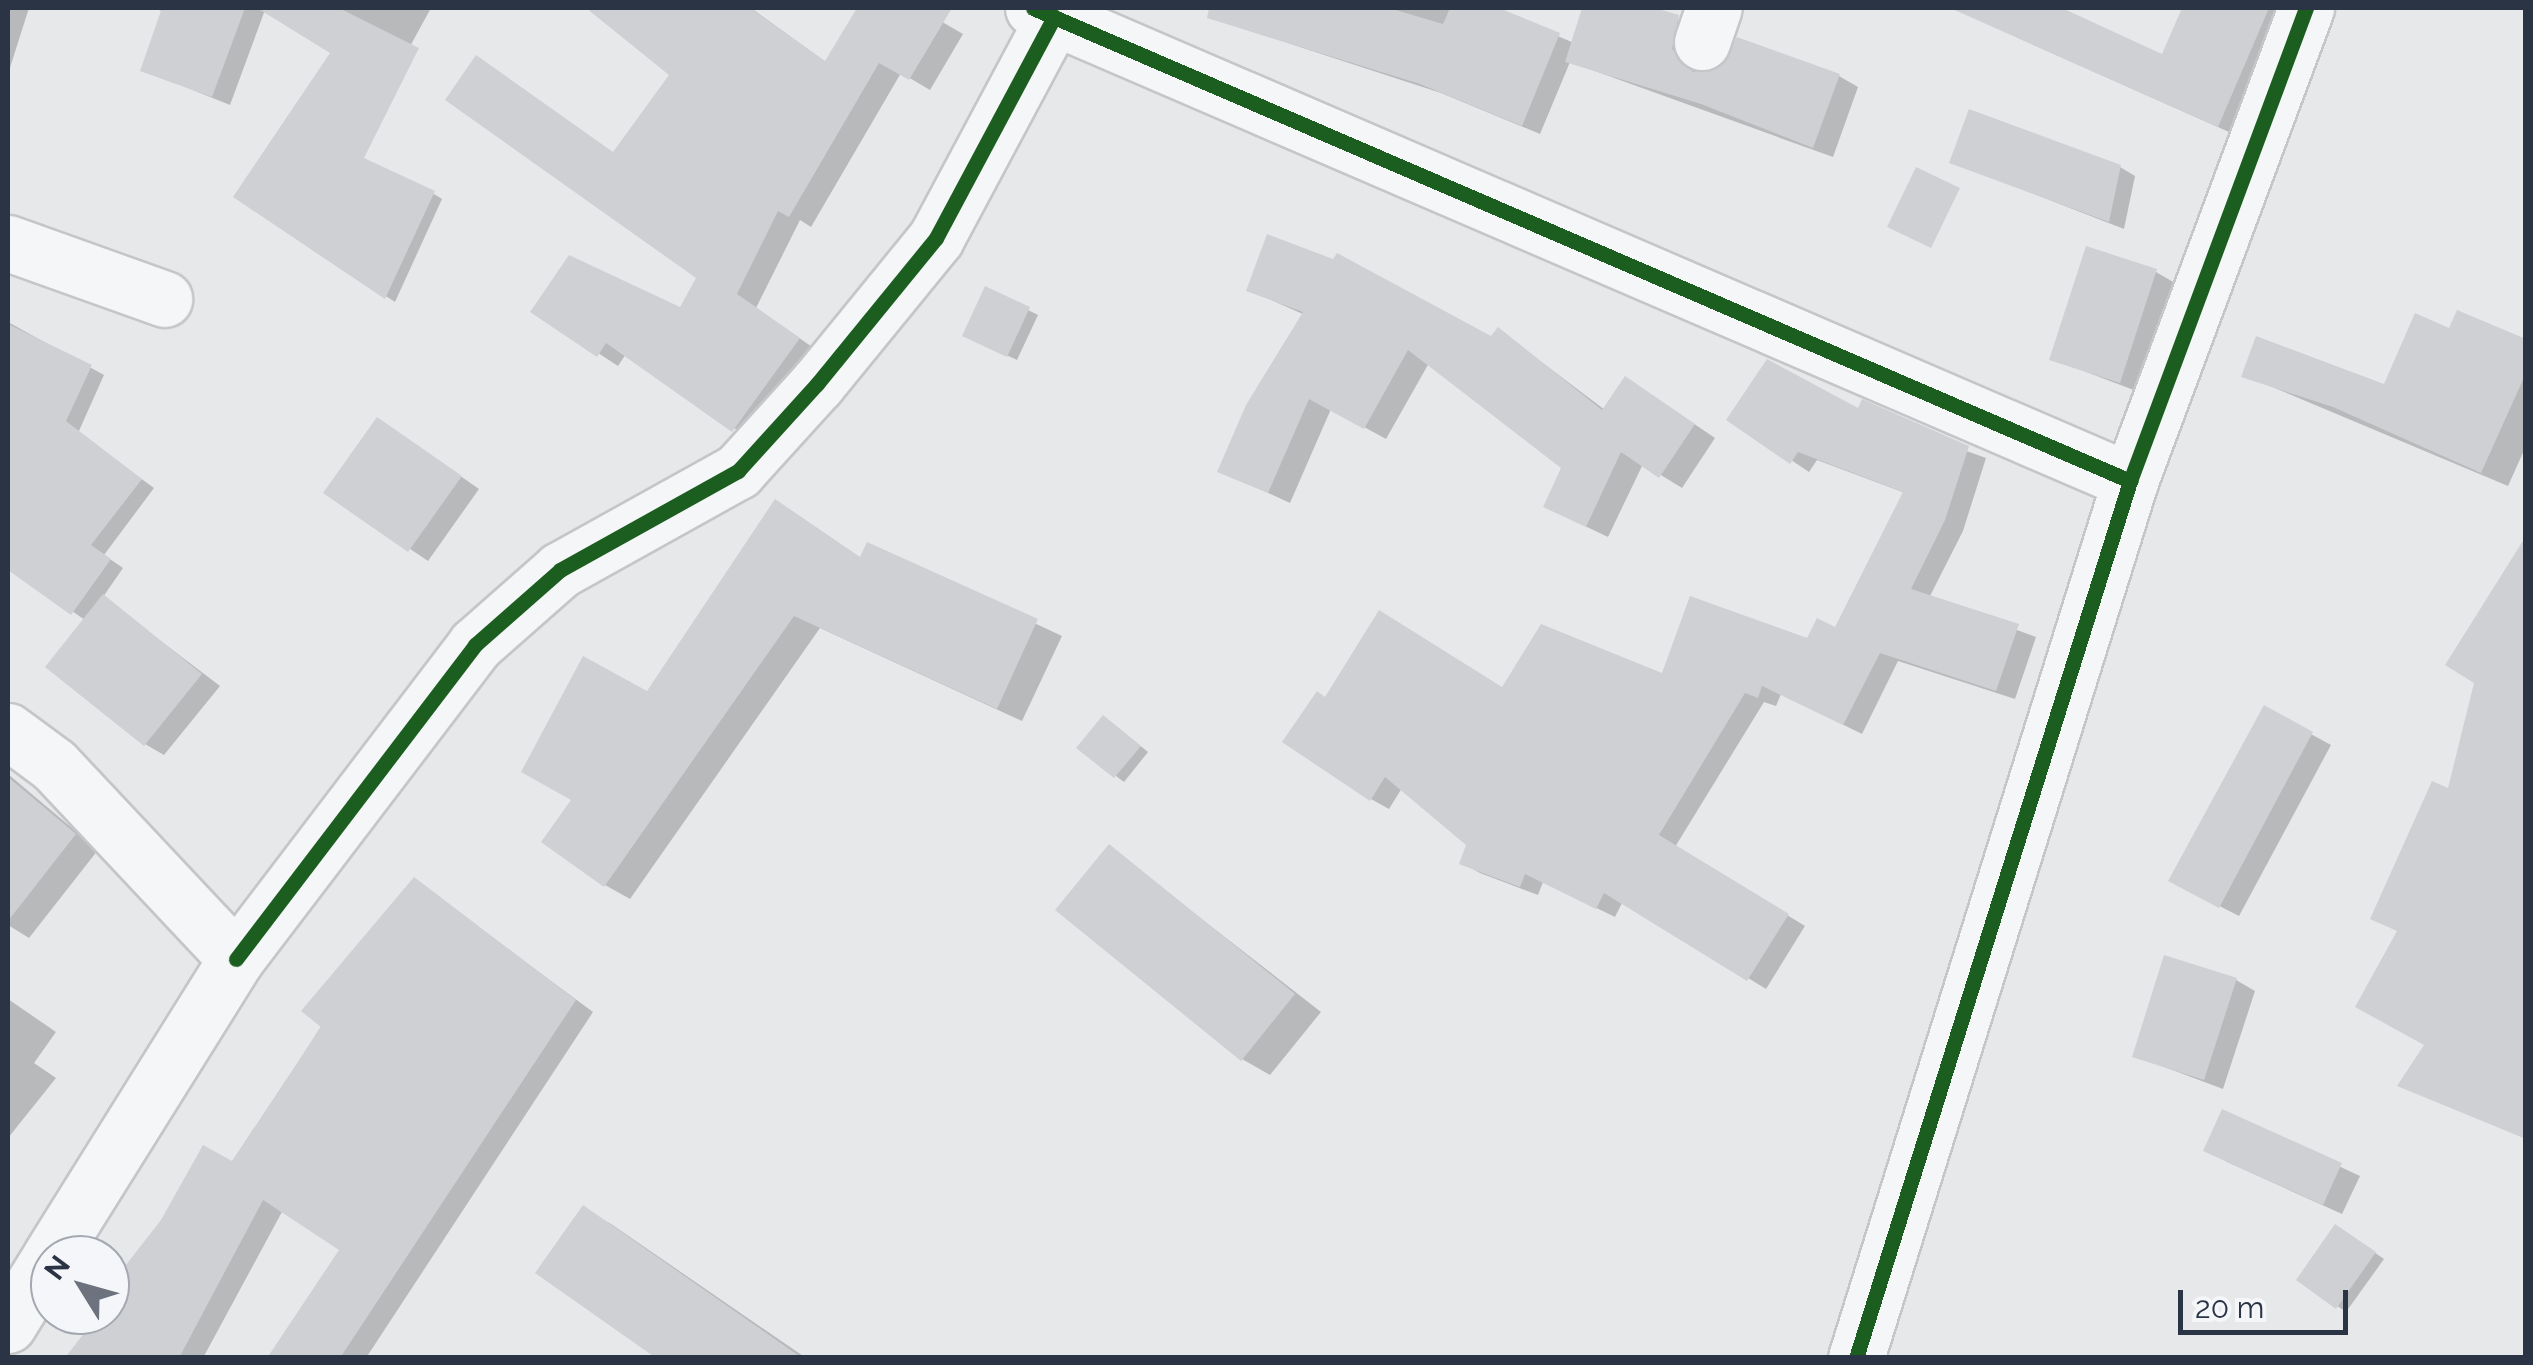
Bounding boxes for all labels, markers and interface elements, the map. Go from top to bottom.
north arrow [30,1235,130,1335]
text: N [38,1249,77,1286]
scale bar [2183,1270,2353,1332]
text: 20 m [2195,1290,2264,1325]

